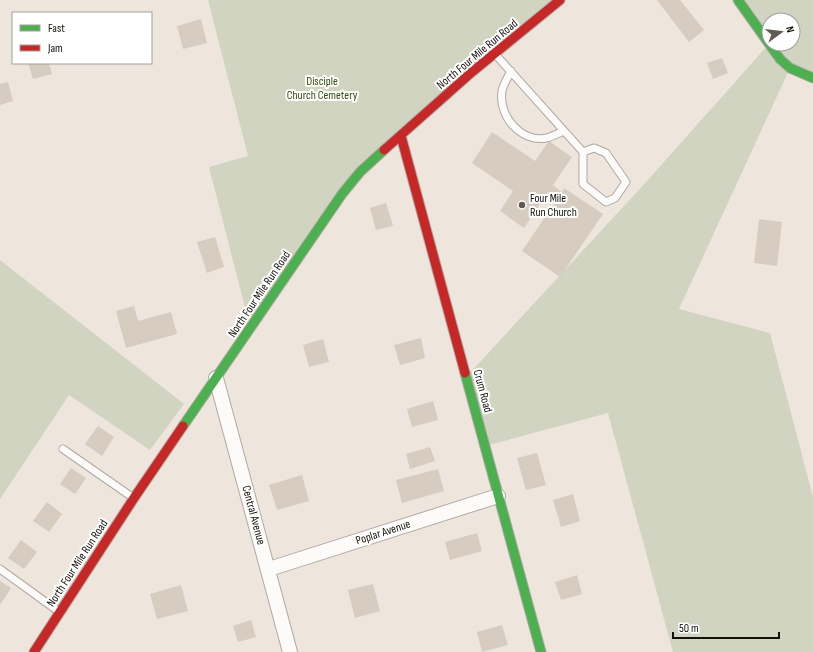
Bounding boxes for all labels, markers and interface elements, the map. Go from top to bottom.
legend [12,12,152,64]
north arrow [761,12,801,52]
street label: North Four Mile Run Road [434,16,521,93]
text: Fast [48,21,65,36]
text: N [783,25,797,34]
text: Jam [47,41,63,56]
park label: Disciple Church Cemetery [287,74,358,103]
place label: Four Mile Run Church [530,191,577,220]
marker: Four Mile Run Church [517,200,527,210]
street label: North Four Mile Run Road [225,248,294,340]
street label: Crum Road [470,368,495,414]
street label: Central Avenue [238,484,269,547]
street label: North Four Mile Run Road [44,517,111,610]
street label: Poplar Avenue [354,517,413,548]
scale bar [673,614,779,640]
text: 50 m [679,621,699,636]

